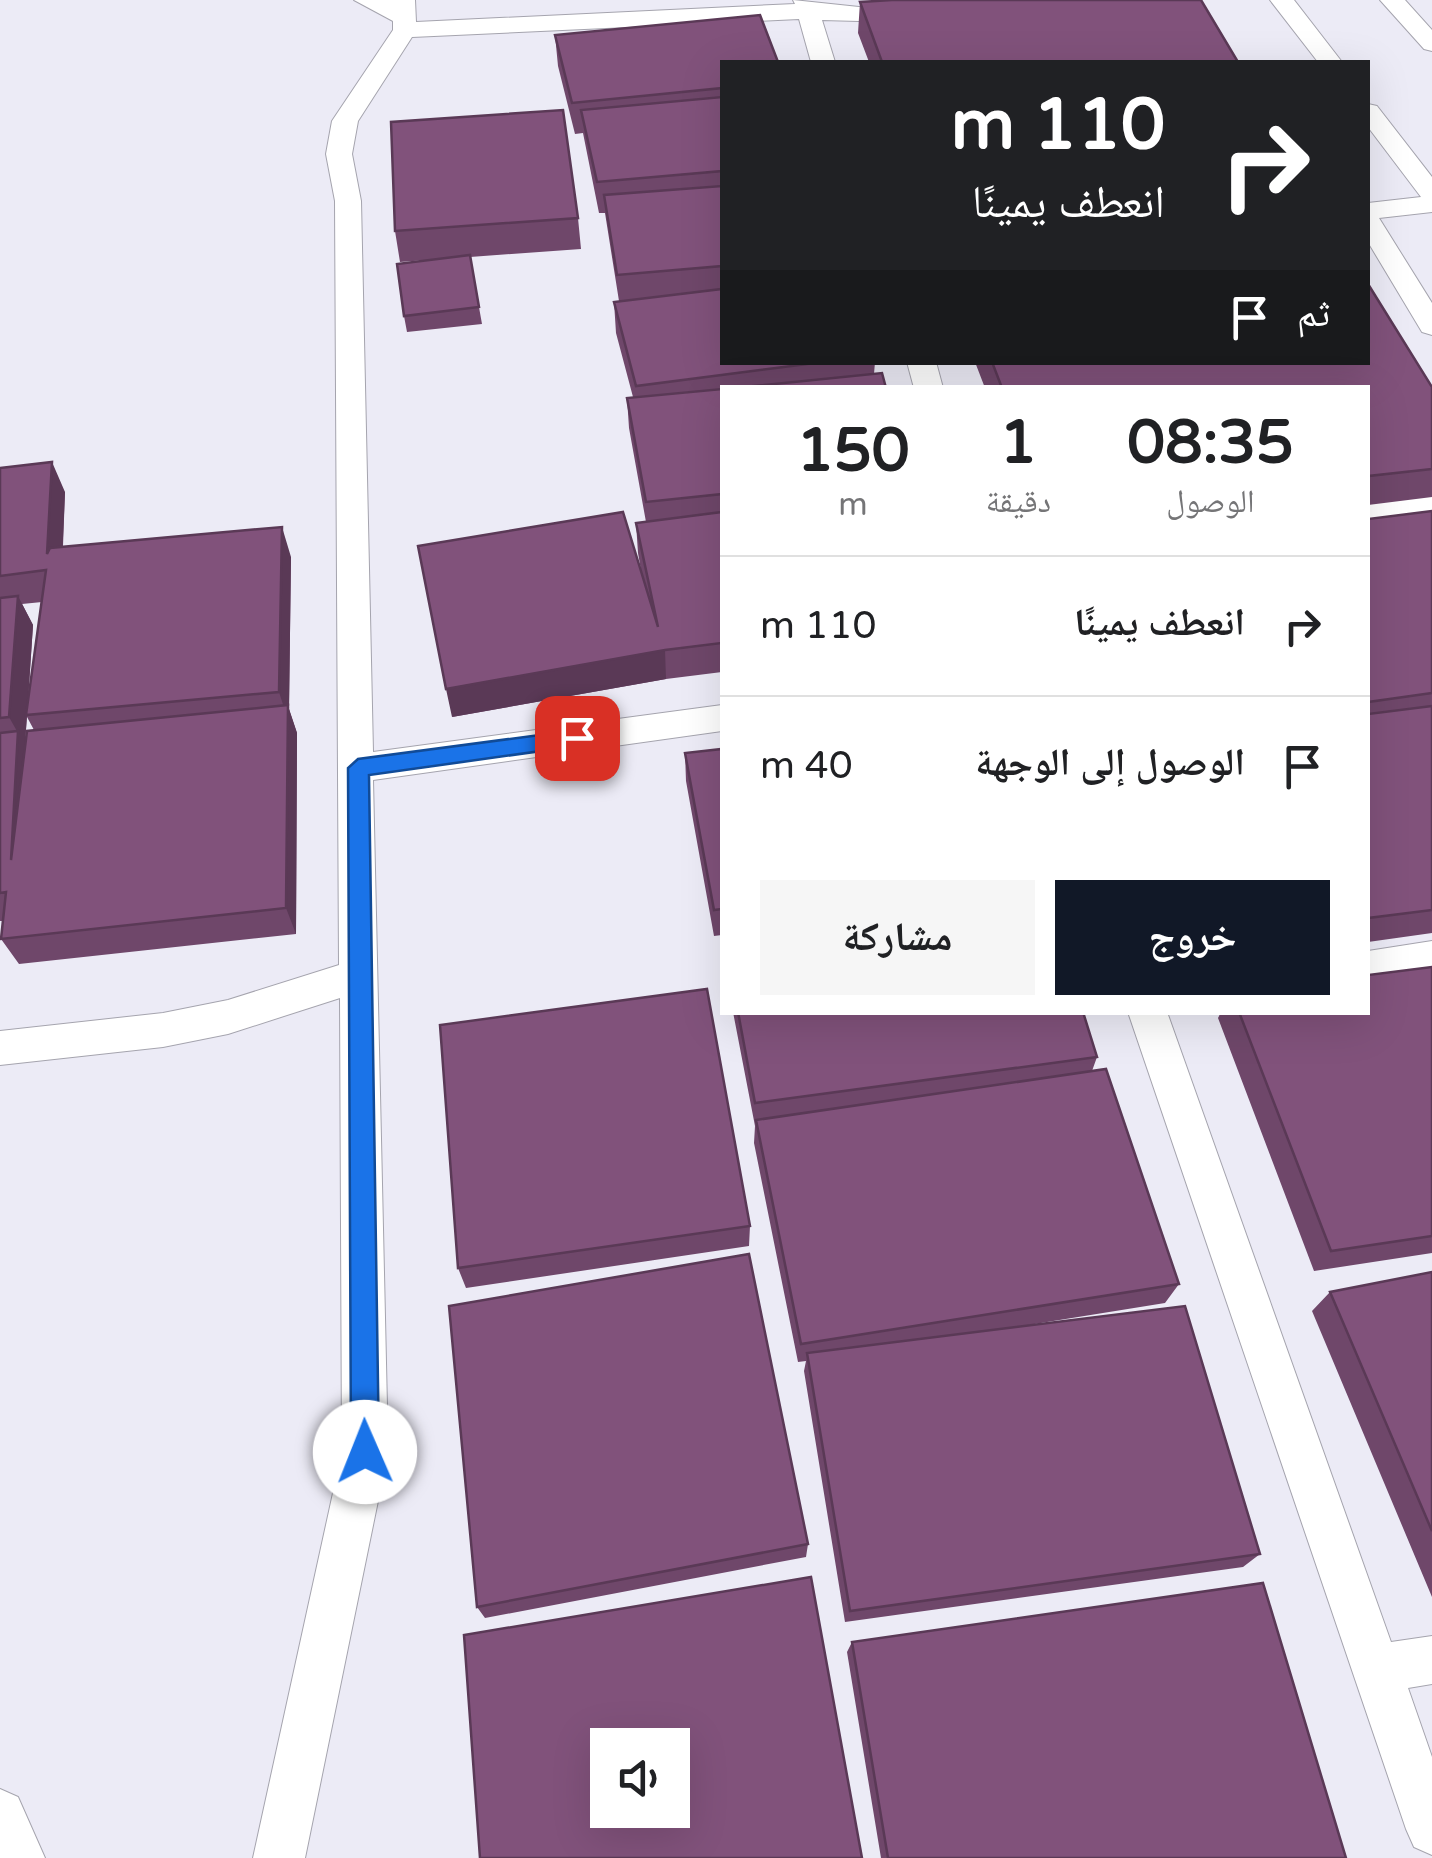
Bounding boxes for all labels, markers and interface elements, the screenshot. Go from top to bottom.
text: 110 m [951,84,1165,168]
icon: right [1200,100,1330,230]
text: انعطف يمينًا [972,176,1165,230]
icon: arrive [1222,290,1277,345]
text: ثم [1297,291,1330,337]
text: 1 [1000,407,1037,479]
text: 08:35 [1127,407,1294,479]
text: 150 [796,415,909,487]
text: دقيقة [986,483,1051,521]
text: الوصول [1166,483,1255,521]
text: m [838,486,868,524]
icon: right [1275,599,1330,654]
text: انعطف يمينًا [1074,600,1245,646]
text: 110 m [760,603,876,649]
pin [535,696,620,781]
icon: arrive [550,711,605,766]
icon: arrive [1275,739,1330,794]
text: الوصول إلى الوجهة [975,740,1245,786]
text: 40 m [760,743,853,789]
button: مشاركة [760,880,1035,995]
button: خروج [1055,880,1330,995]
position arrow [313,1400,417,1504]
map controls [590,1728,690,1828]
button: sound [590,1728,690,1828]

